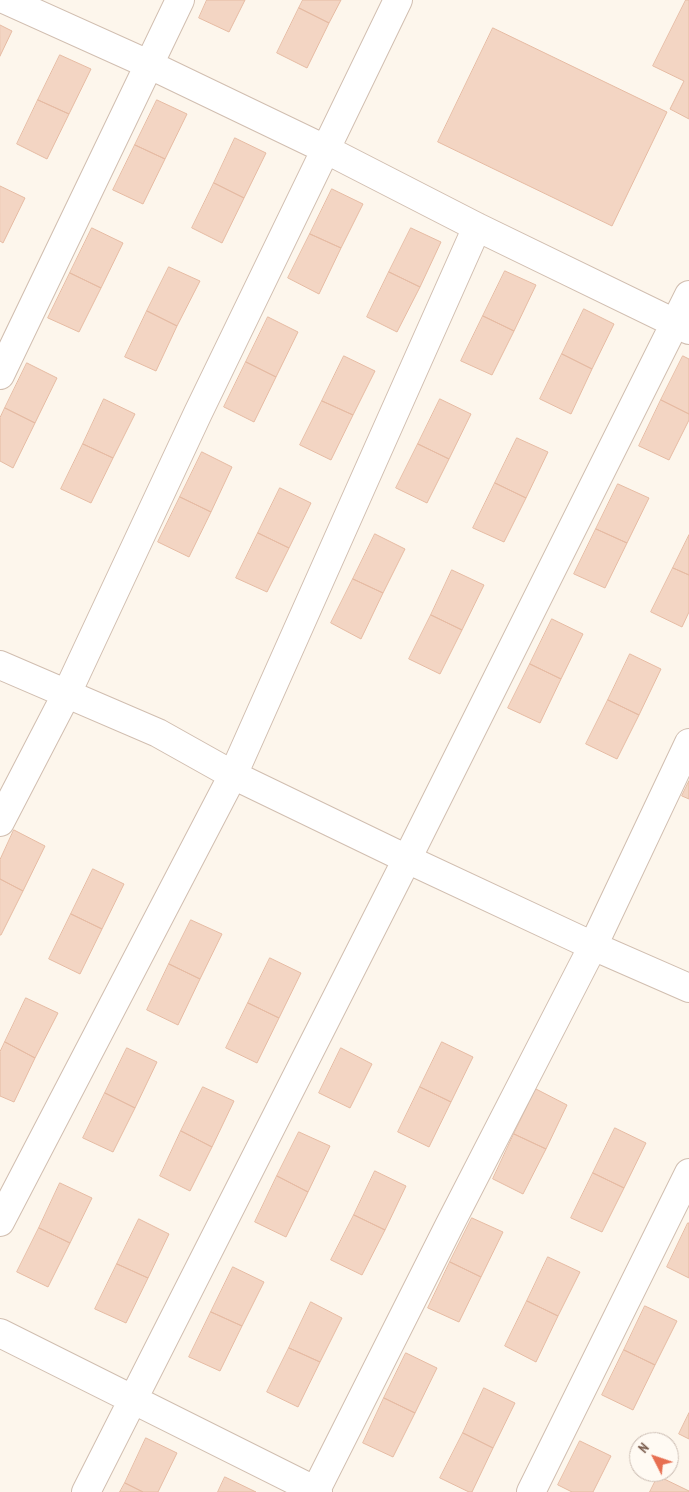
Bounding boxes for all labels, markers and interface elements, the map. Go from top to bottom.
north arrow [629,1432,679,1482]
text: N [634,1439,653,1457]

